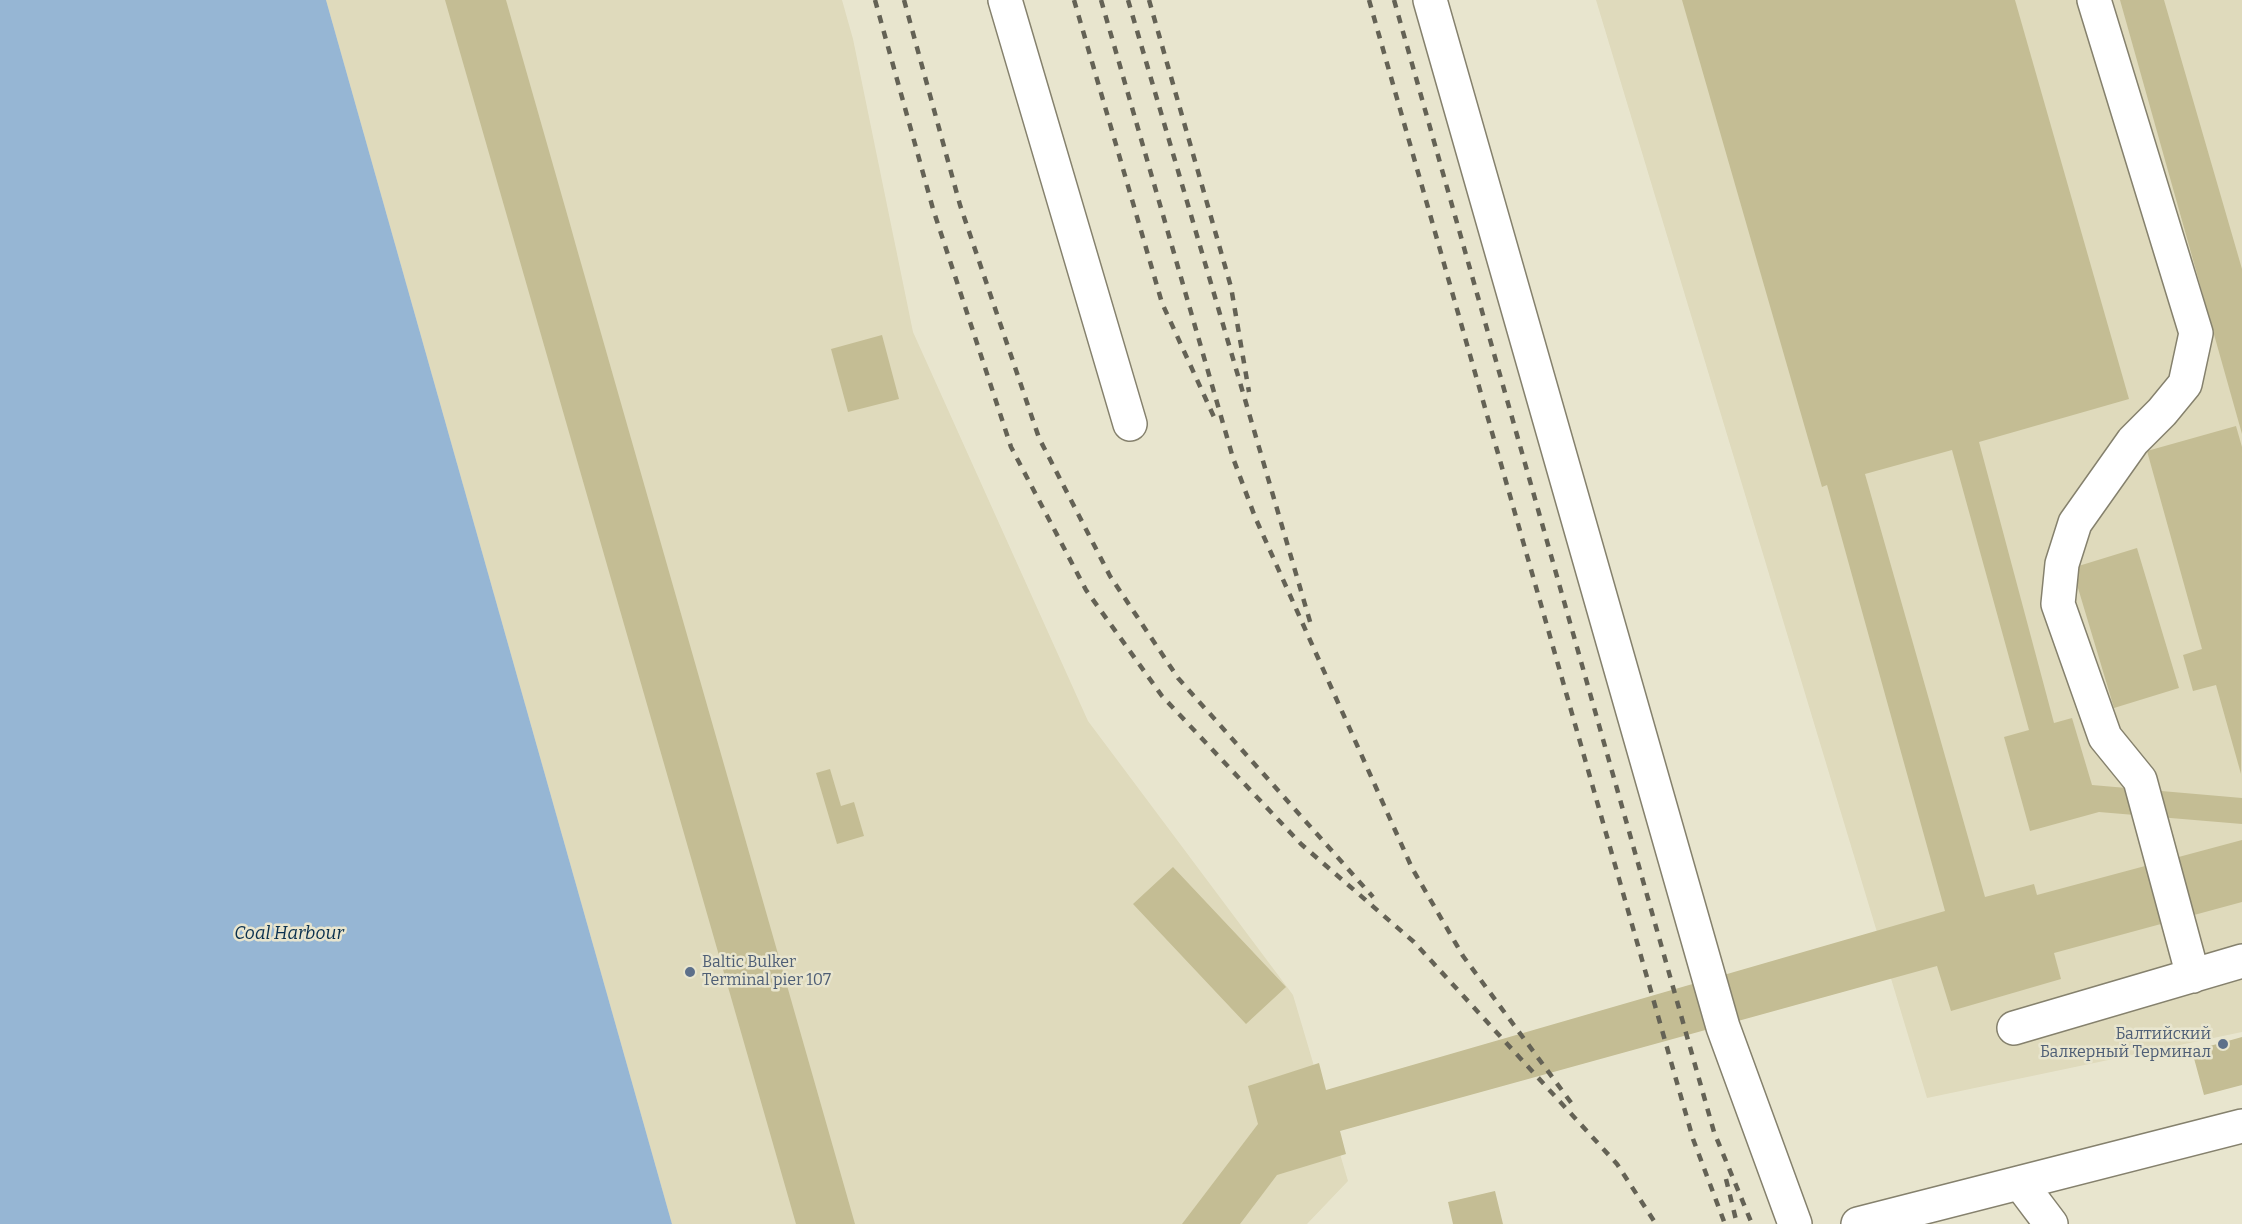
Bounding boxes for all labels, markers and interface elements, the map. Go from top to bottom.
water label: Coal Harbour [234,923,344,945]
place label: Baltic Bulker Terminal pier 107 [702,953,831,991]
marker: Baltic Bulker Terminal pier 107 [683,965,697,979]
place label: Балтийский Балкерный Терминал [2040,1025,2211,1063]
marker: Балтийский Балкерный Терминал [2216,1037,2230,1051]

